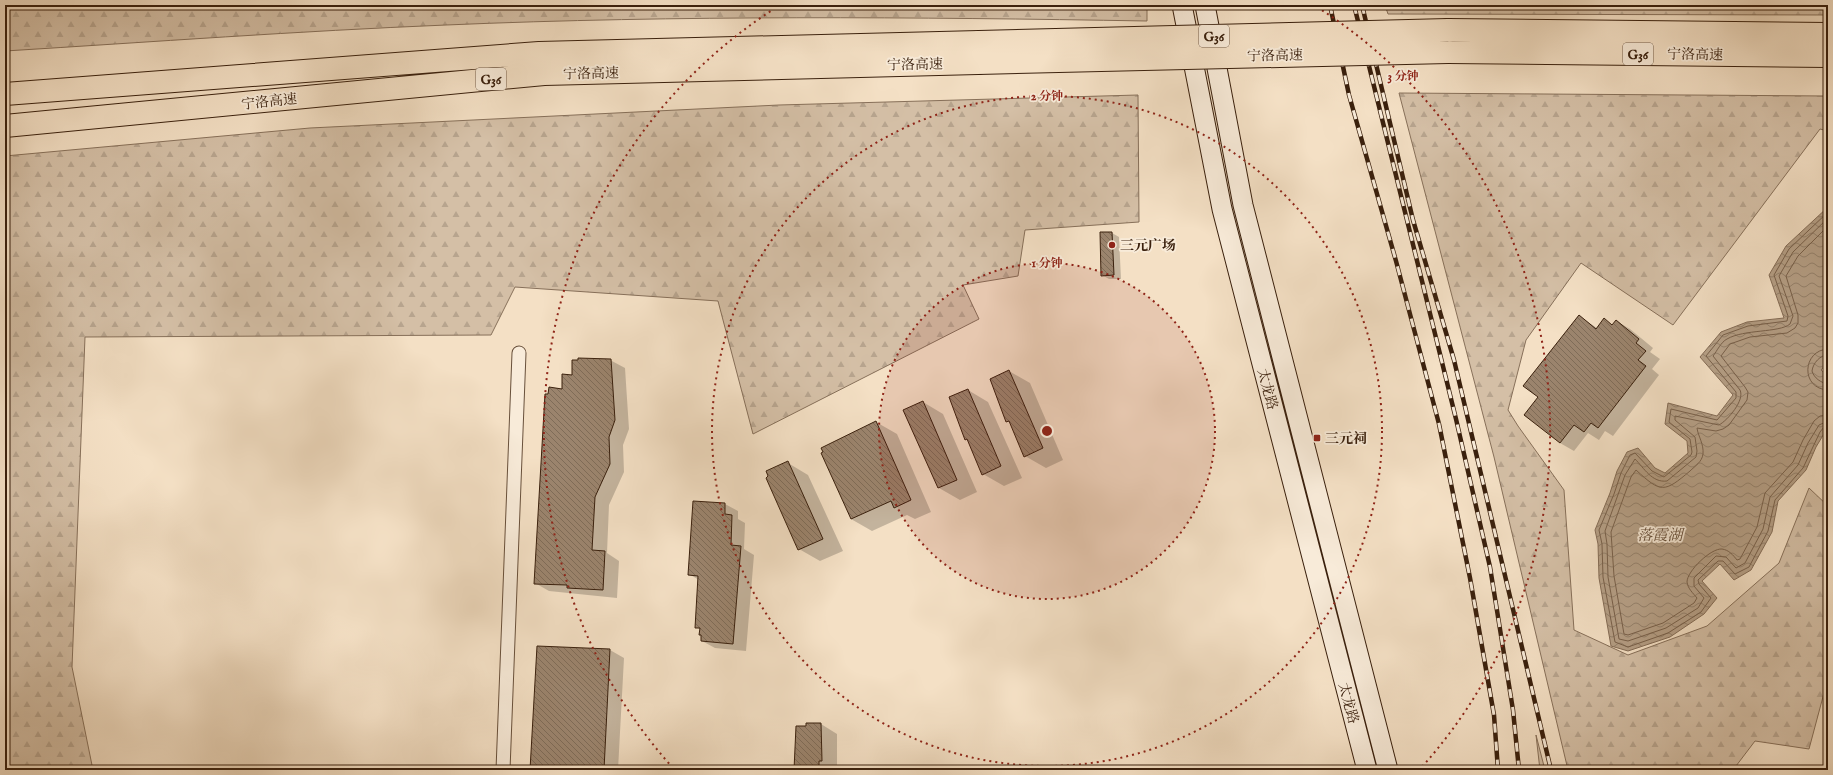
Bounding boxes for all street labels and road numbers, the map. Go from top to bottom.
road number: G36 [1199,25,1229,47]
road number: G36 [1623,43,1653,65]
street label: 宁洛高速 [1667,46,1723,64]
street label: 宁洛高速 [1247,47,1303,65]
street label: 宁洛高速 [887,56,943,74]
street label: 宁洛高速 [563,65,619,83]
road number: G36 [476,68,506,90]
street label: 宁洛高速 [240,90,298,114]
street label: 太龙路 [1253,367,1281,412]
street label: 太龙路 [1334,681,1362,726]

